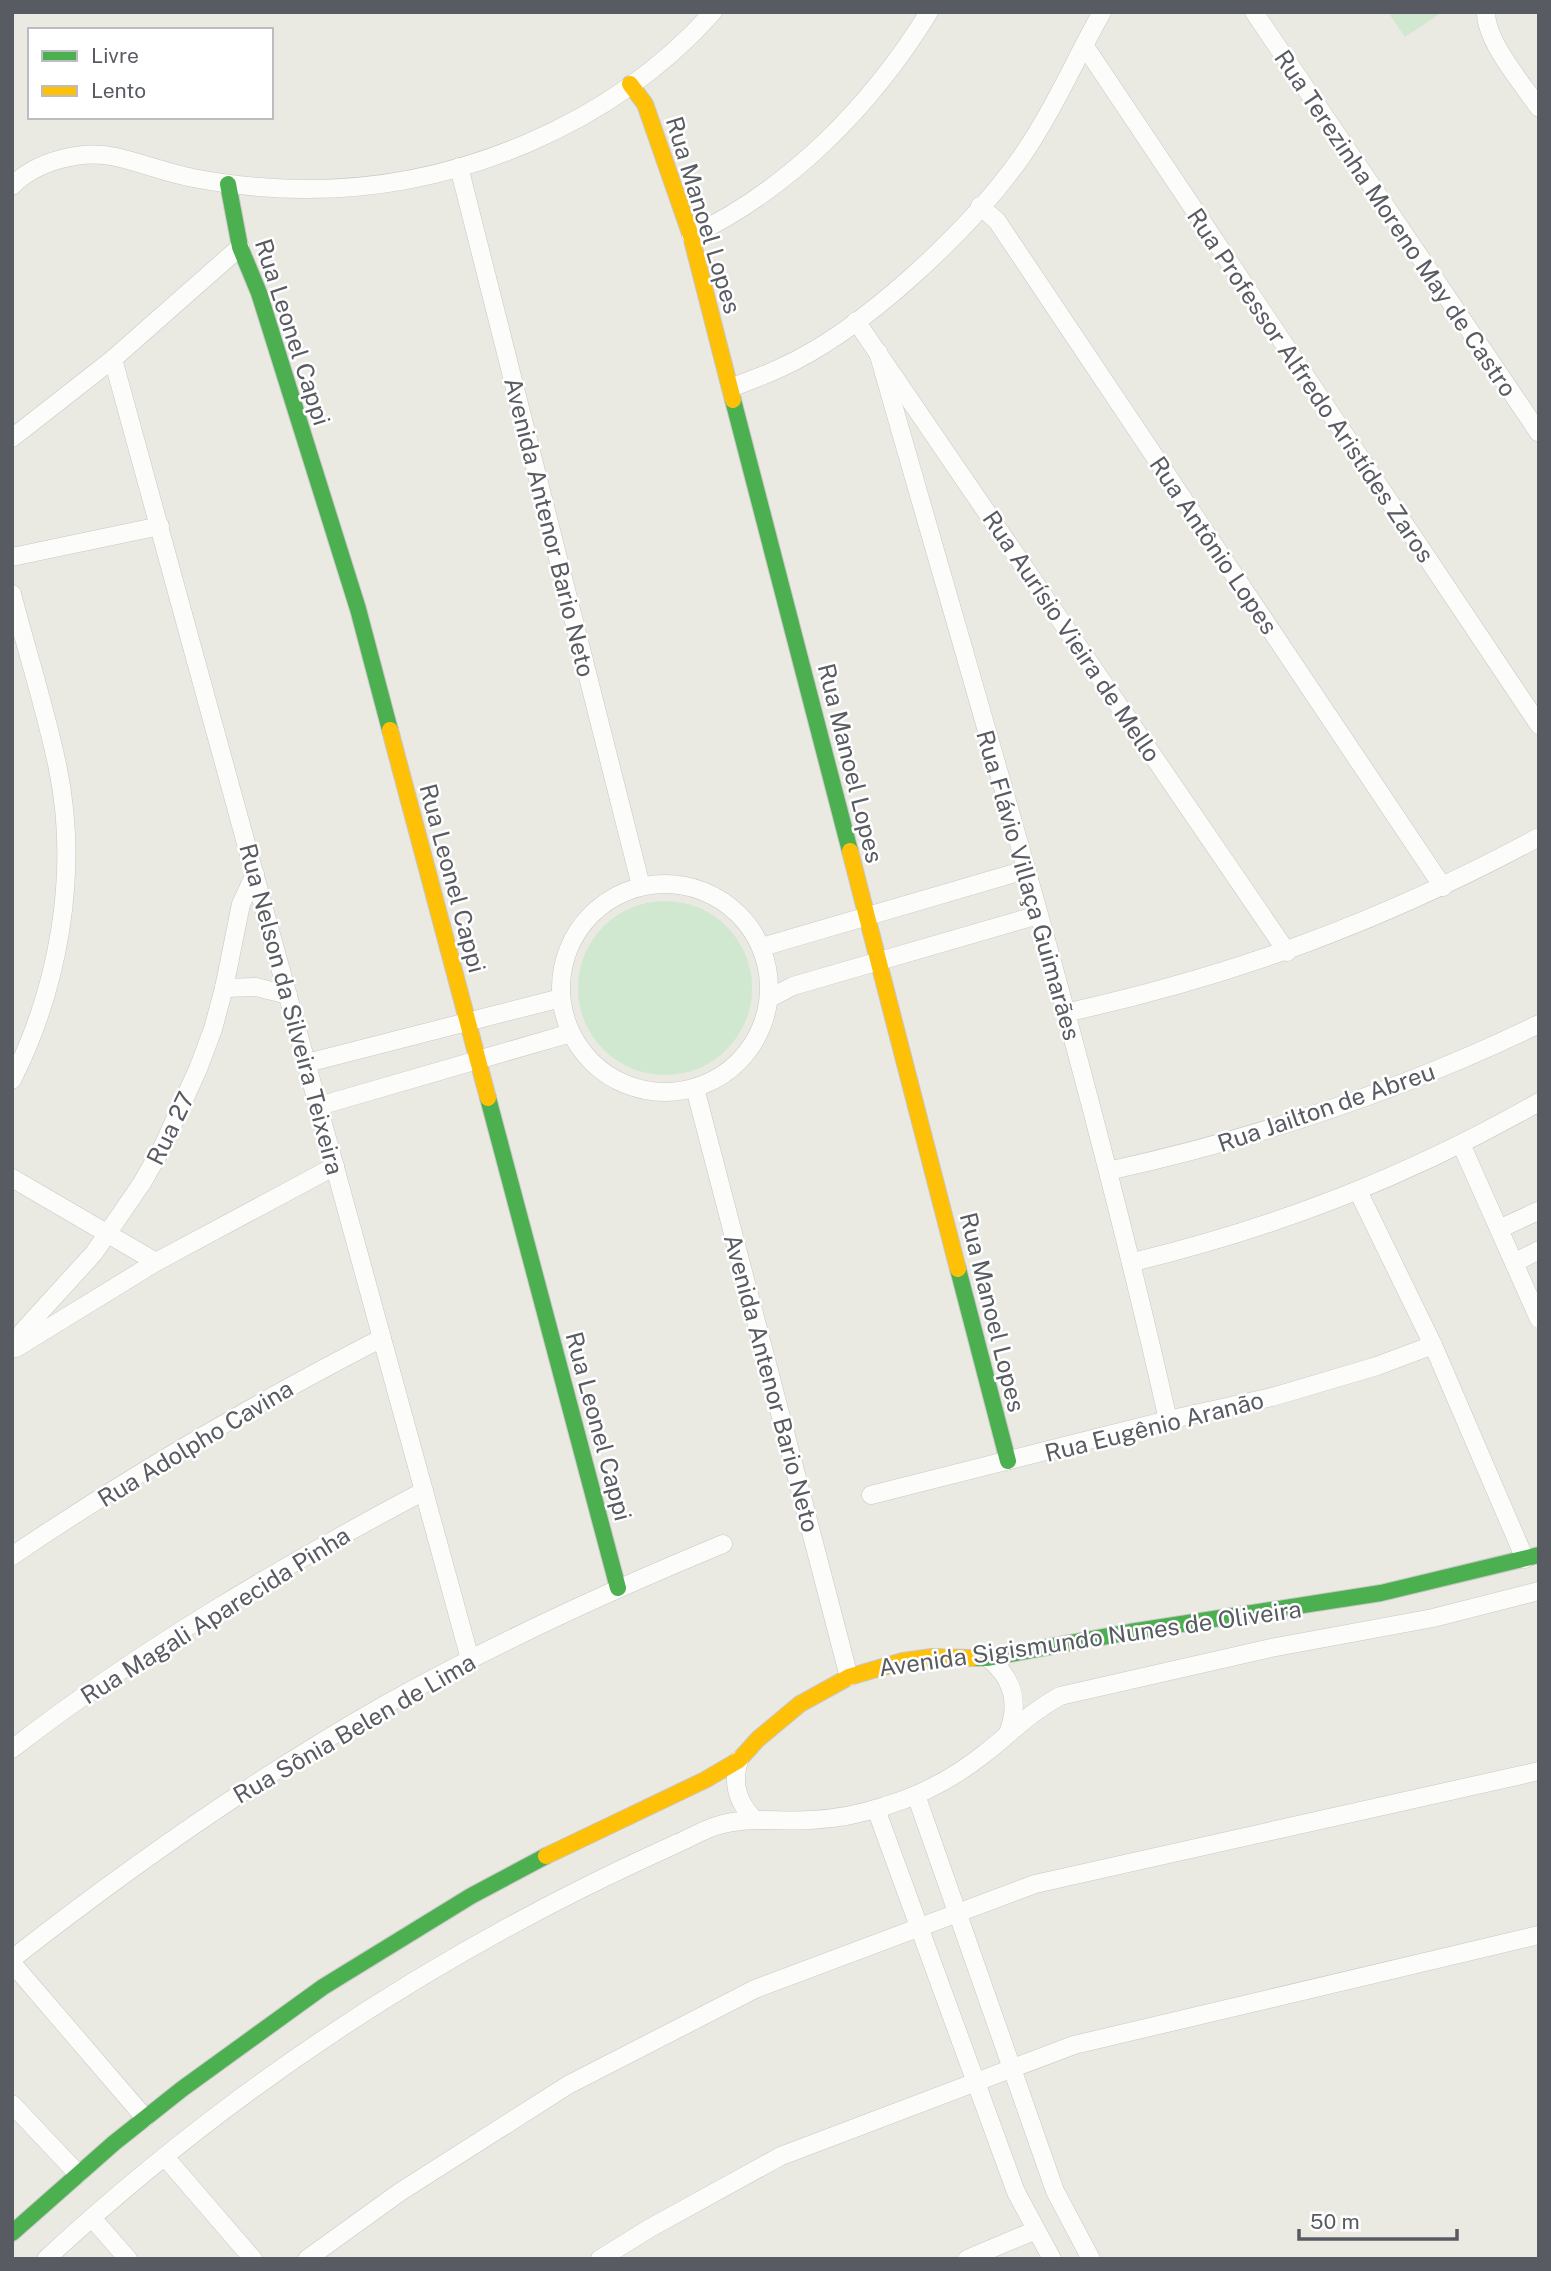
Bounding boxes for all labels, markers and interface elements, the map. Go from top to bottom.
legend [28,28,273,119]
text: Livre [91,43,139,68]
street label: Rua Terezinha Moreno May de Castro [1269,44,1523,402]
text: Lento [91,78,146,103]
street label: Rua Manoel Lopes [661,113,747,317]
street label: Rua Professor Alfredo Aristídes Zaros [1182,203,1440,567]
street label: Rua Leonel Cappi [250,235,336,429]
street label: Avenida Antenor Bario Neto [499,374,601,680]
street label: Rua Antônio Lopes [1144,451,1284,639]
street label: Rua Aurísio Vieira de Mello [977,505,1167,767]
street label: Rua Manoel Lopes [813,660,889,866]
street label: Rua Flávio Villaça Guimarães [971,727,1087,1043]
street label: Rua Leonel Cappi [414,781,492,975]
street label: Rua Nelson da Silveira Teixeira [234,840,350,1178]
street label: Rua Jailton de Abreu [1214,1057,1438,1157]
street label: Rua 27 [140,1087,200,1169]
street label: Rua Manoel Lopes [955,1209,1031,1415]
street label: Avenida Antenor Bario Neto [719,1231,825,1535]
street label: Rua Leonel Cappi [560,1329,638,1523]
street label: Rua Adolpho Cavina [92,1374,298,1512]
street label: Rua Eugênio Aranão [1042,1385,1266,1467]
street label: Rua Magali Aparecida Pinha [75,1520,355,1710]
street label: Avenida Sigismundo Nunes de Oliveira [877,1594,1303,1682]
street label: Rua Sônia Belen de Lima [228,1647,480,1809]
scale bar [1299,2198,1456,2242]
text: 50 m [1310,2209,1360,2234]

